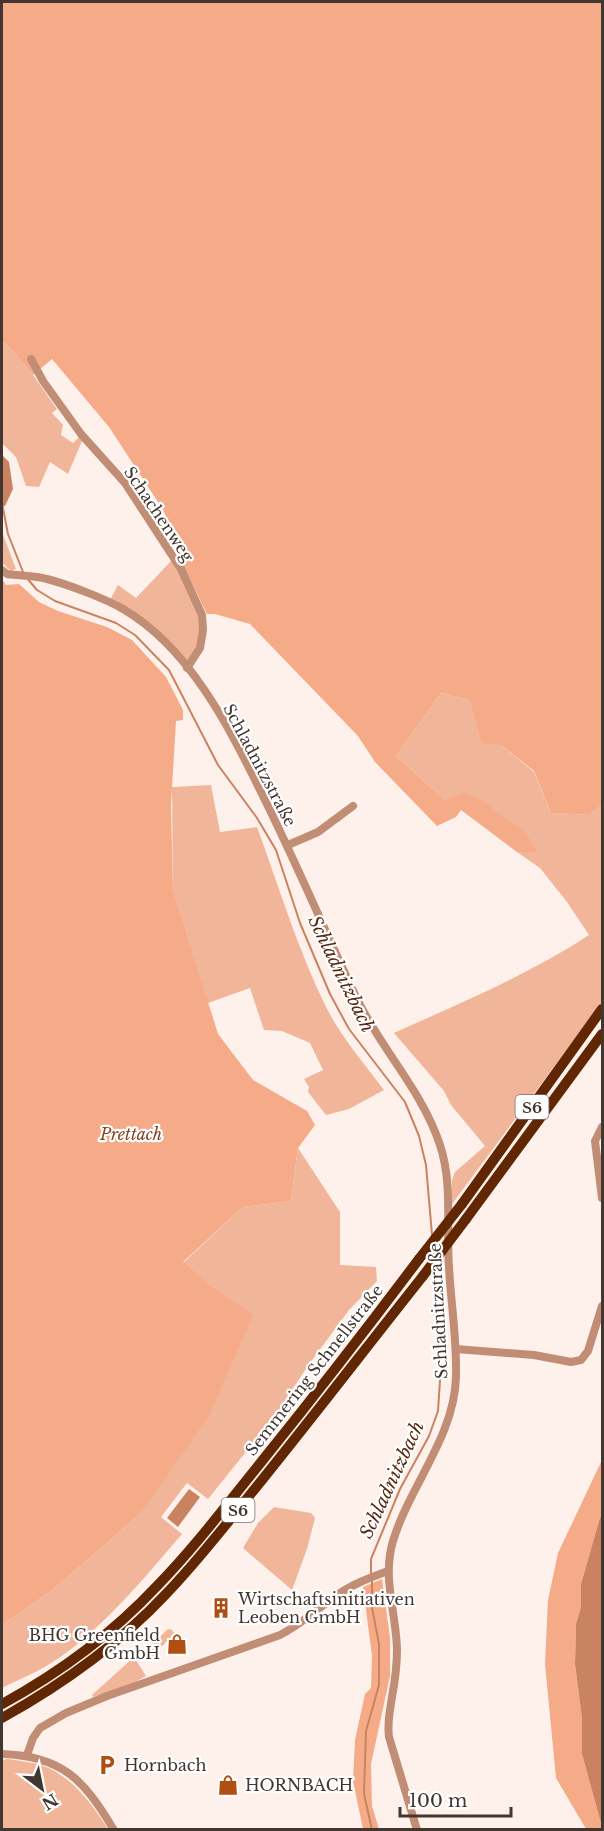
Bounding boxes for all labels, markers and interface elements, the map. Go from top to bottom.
street label: Schachenweg [120,463,198,566]
street label: Schladnitzstraße [219,700,301,830]
water label: Schladnitzbach [303,912,379,1036]
road number: S6 [516,1095,548,1119]
park label: Prettach [99,1124,162,1144]
street label: Schladnitzstraße [424,1243,452,1379]
street label: Semmering Schnellstraße [241,1281,387,1459]
water label: Schladnitzbach [355,1418,429,1542]
road number: S6 [222,1498,254,1522]
place label: Wirtschaftsinitiativen Leoben GmbH [237,1589,415,1627]
building icon: Wirtschaftsinitiativen Leoben GmbH [209,1596,233,1620]
place label: BHG Greenfield GmbH [29,1625,160,1663]
shop icon: BHG Greenfield GmbH [165,1632,189,1656]
parking icon: Hornbach [95,1753,119,1777]
place label: Hornbach [124,1755,206,1775]
north arrow [12,1759,72,1819]
shop icon: HORNBACH [216,1773,240,1797]
place label: HORNBACH [245,1775,353,1795]
scale bar [400,1780,511,1818]
text: N [38,1789,62,1814]
text: 100 m [409,1790,467,1812]

